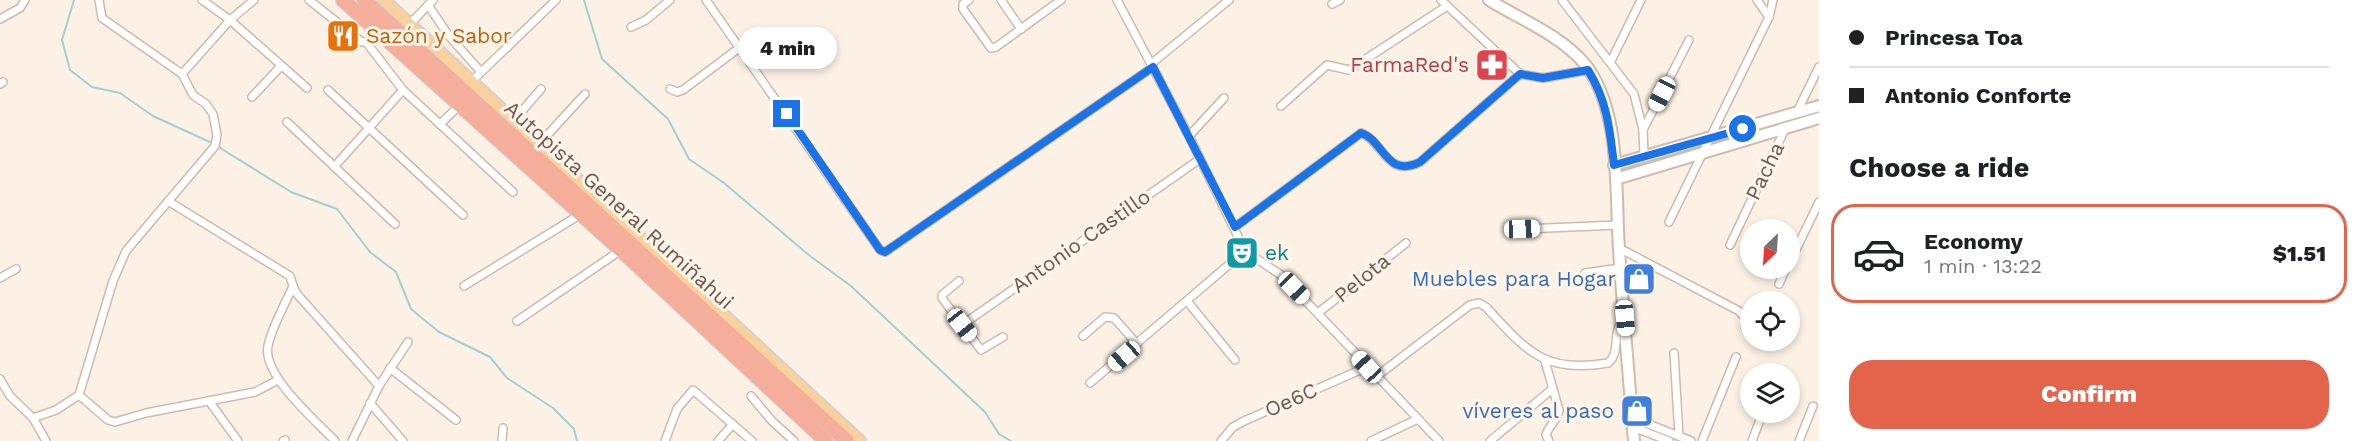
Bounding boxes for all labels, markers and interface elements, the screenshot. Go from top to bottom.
restaurant icon: Sazón y Sabor [325,18,361,54]
place label: Sazón y Sabor [366,23,512,48]
text: Princesa Toa [1885,25,2023,50]
callout: 4 min [738,27,836,69]
text: 4 min [760,36,815,60]
pharmacy icon: FarmaRed's [1474,47,1510,83]
place label: FarmaRed's [1350,52,1469,77]
car [1646,74,1678,114]
text: Antonio Conforte [1885,83,2071,108]
street label: Autopista General Rumiñahui [500,95,739,314]
route end [773,100,800,127]
route start [1729,115,1756,142]
street label: Pacha [1740,138,1789,204]
text: Choose a ride [1849,152,2029,184]
street label: Antonio Castillo [1007,183,1155,298]
car [1504,219,1540,239]
north arrow [1740,219,1800,279]
map controls [1740,219,1800,423]
icon: car [1852,227,1906,281]
text: Economy [1924,229,2023,254]
theatre icon: ek [1224,235,1260,271]
place label: ek [1265,240,1289,265]
text: $1.51 [2273,241,2326,266]
street label: Pelota [1329,248,1395,308]
text: 1 min · 13:22 [1924,254,2042,278]
shop icon: Muebles para Hogar [1621,261,1657,297]
place label: Muebles para Hogar [1412,266,1616,291]
car [1275,269,1313,307]
button: locate [1740,291,1800,351]
car [1614,299,1636,337]
car [944,305,980,345]
car [1105,337,1143,375]
car [1348,348,1386,386]
button: Confirm [1849,360,2329,429]
button: layers [1740,363,1800,423]
street label: Oe6C [1261,377,1321,422]
shop icon: víveres al paso [1619,393,1655,429]
place label: víveres al paso [1462,398,1614,423]

